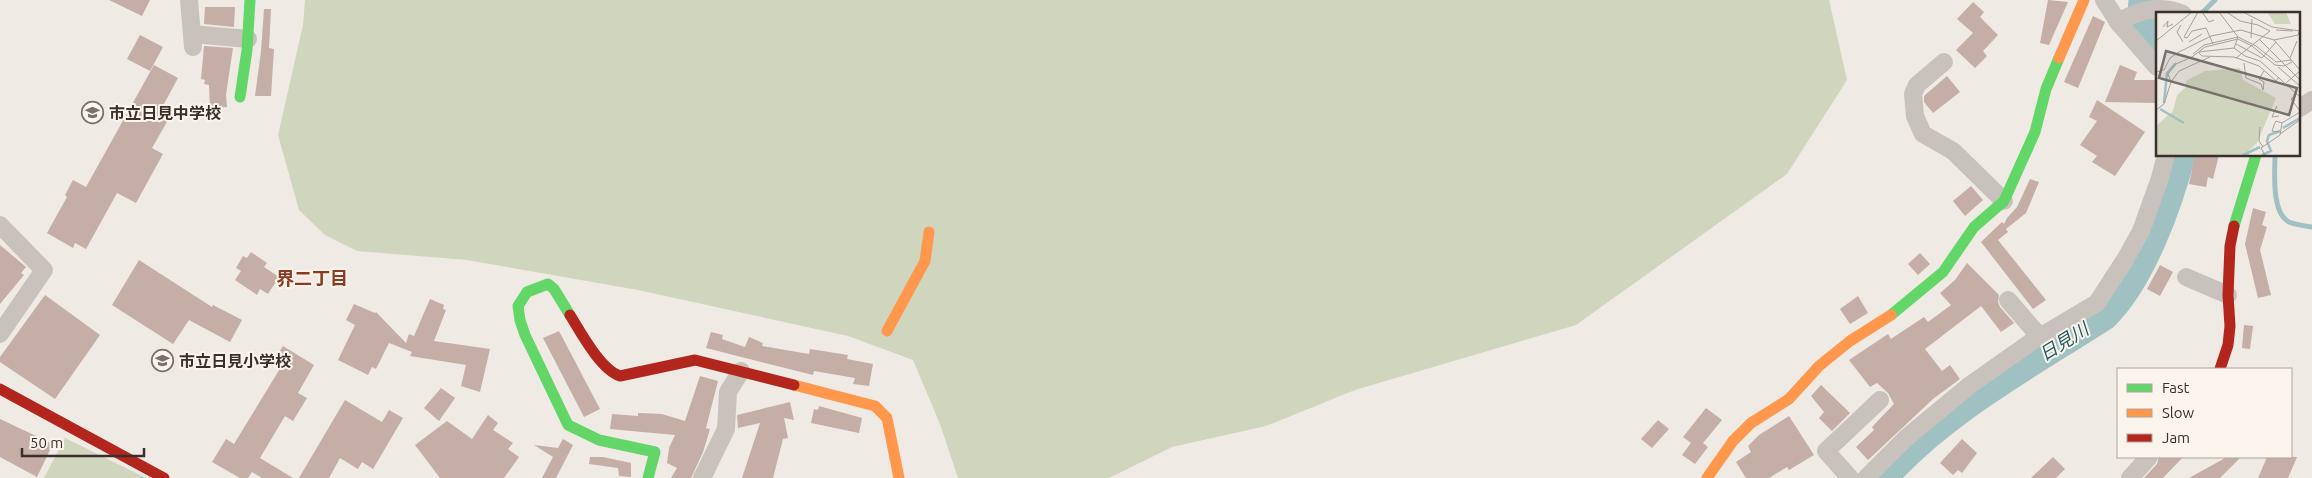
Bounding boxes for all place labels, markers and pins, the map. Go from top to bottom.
school or university icon: 市立日見中学校 [81,101,105,125]
place label: 市立日見中学校 [109,104,221,122]
school or university icon: 市立日見小学校 [151,349,175,373]
place label: 市立日見小学校 [179,352,291,370]

